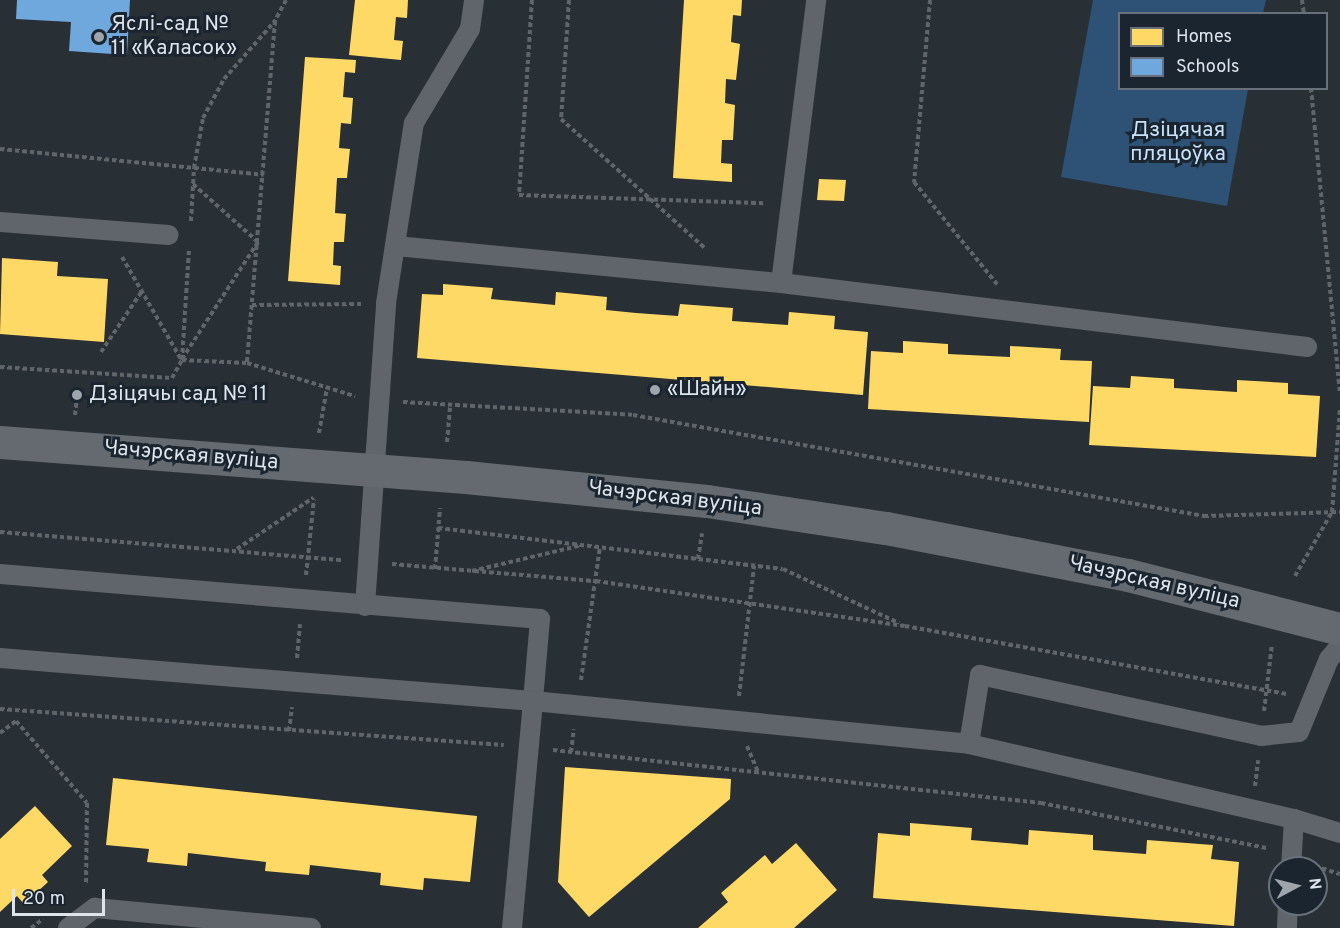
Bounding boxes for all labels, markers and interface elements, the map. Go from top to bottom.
place label: Яслі-сад № 11 «Каласок» [111,12,237,62]
legend [1118,12,1328,90]
text: Homes [1176,26,1232,49]
marker: Яслі-сад № 11 «Каласок» [92,30,106,44]
text: Schools [1176,56,1239,79]
park label: Дзіцячая пляцоўка [1130,118,1226,168]
place label: «Шайн» [667,377,747,403]
place label: Дзіцячы сад № 11 [89,382,267,408]
marker: «Шайн» [648,383,662,397]
marker: Дзіцячы сад № 11 [70,388,84,402]
street label: Чачэрская вуліца [103,436,279,476]
street label: Чачэрская вуліца [587,476,763,522]
street label: Чачэрская вуліца [1066,551,1242,615]
north arrow [1268,856,1328,916]
scale bar [15,877,108,915]
text: N [1303,877,1325,891]
text: 20 m [23,888,65,911]

